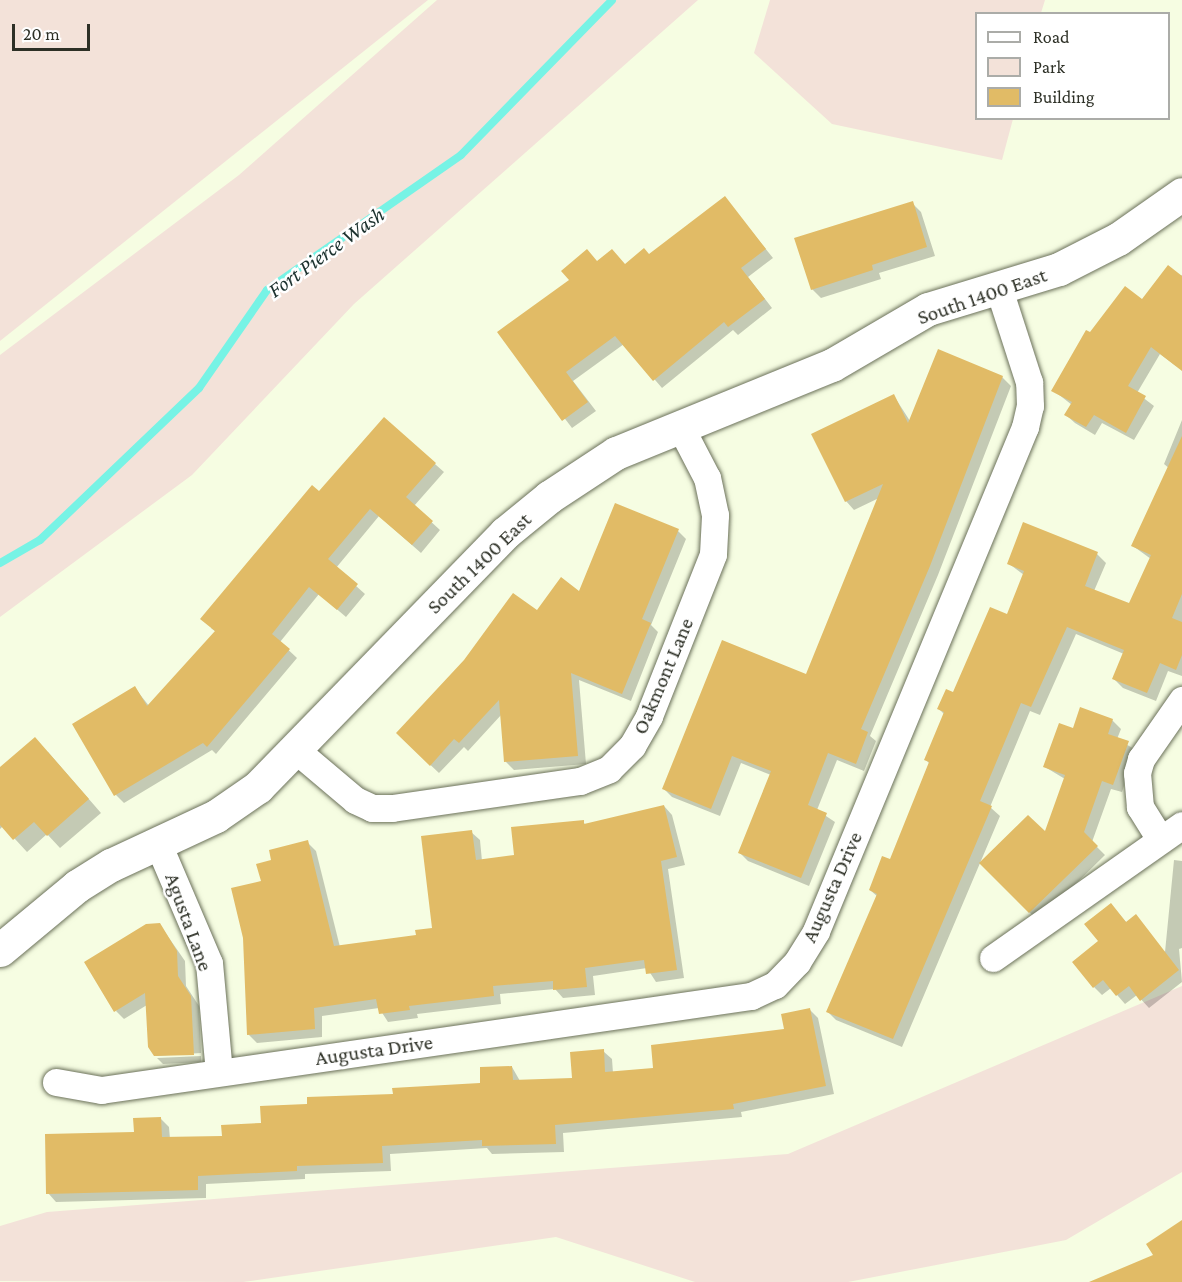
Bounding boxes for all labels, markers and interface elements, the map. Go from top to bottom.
scale bar [15,12,93,50]
legend [975,12,1170,120]
text: 20 m [23,24,60,44]
text: Road [1033,27,1070,47]
text: Park [1033,57,1065,77]
text: Building [1033,87,1094,107]
water label: Fort Pierce Wash [263,201,389,303]
street label: South 1400 East [914,262,1050,330]
street label: South 1400 East [422,507,536,619]
street label: Oakmont Lane [627,614,699,738]
street label: Augusta Drive [796,828,868,946]
street label: Agusta Lane [160,869,218,975]
street label: Augusta Drive [314,1029,434,1071]

